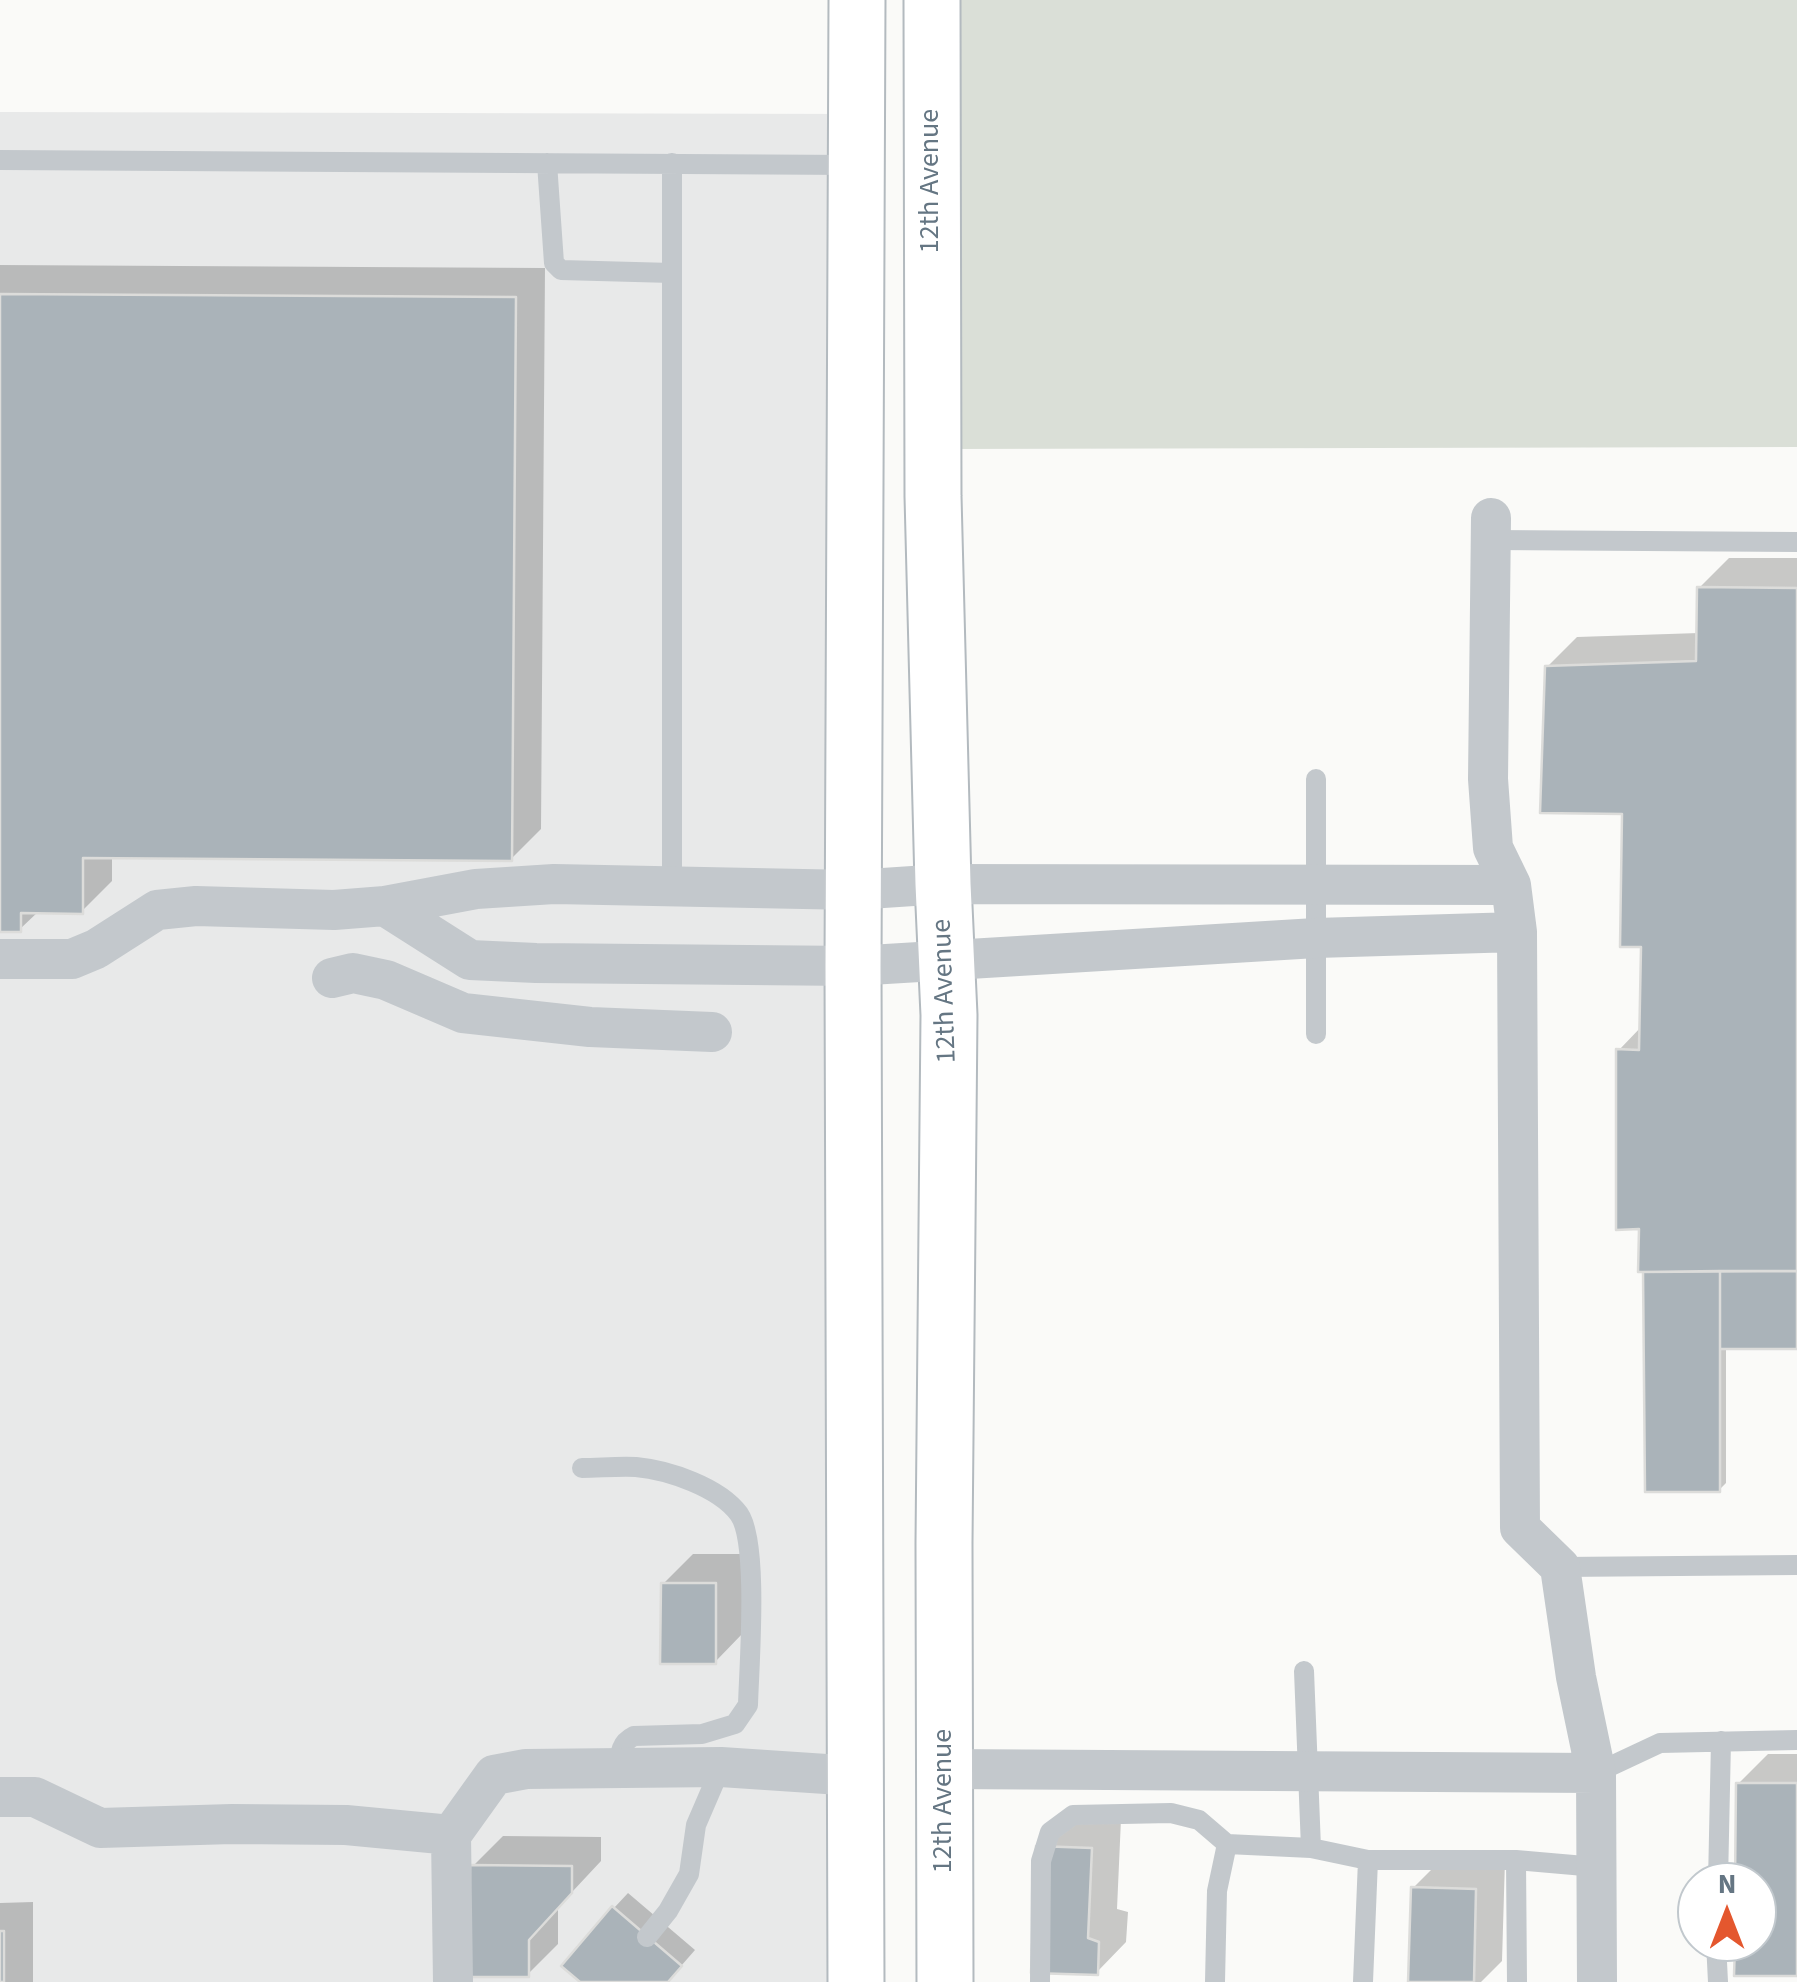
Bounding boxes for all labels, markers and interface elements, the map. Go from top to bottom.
street label: 12th Avenue [915,109,949,253]
street label: 12th Avenue [927,918,965,1064]
street label: 12th Avenue [928,1729,962,1873]
north arrow [1677,1862,1777,1962]
text: N [1718,1864,1736,1904]

